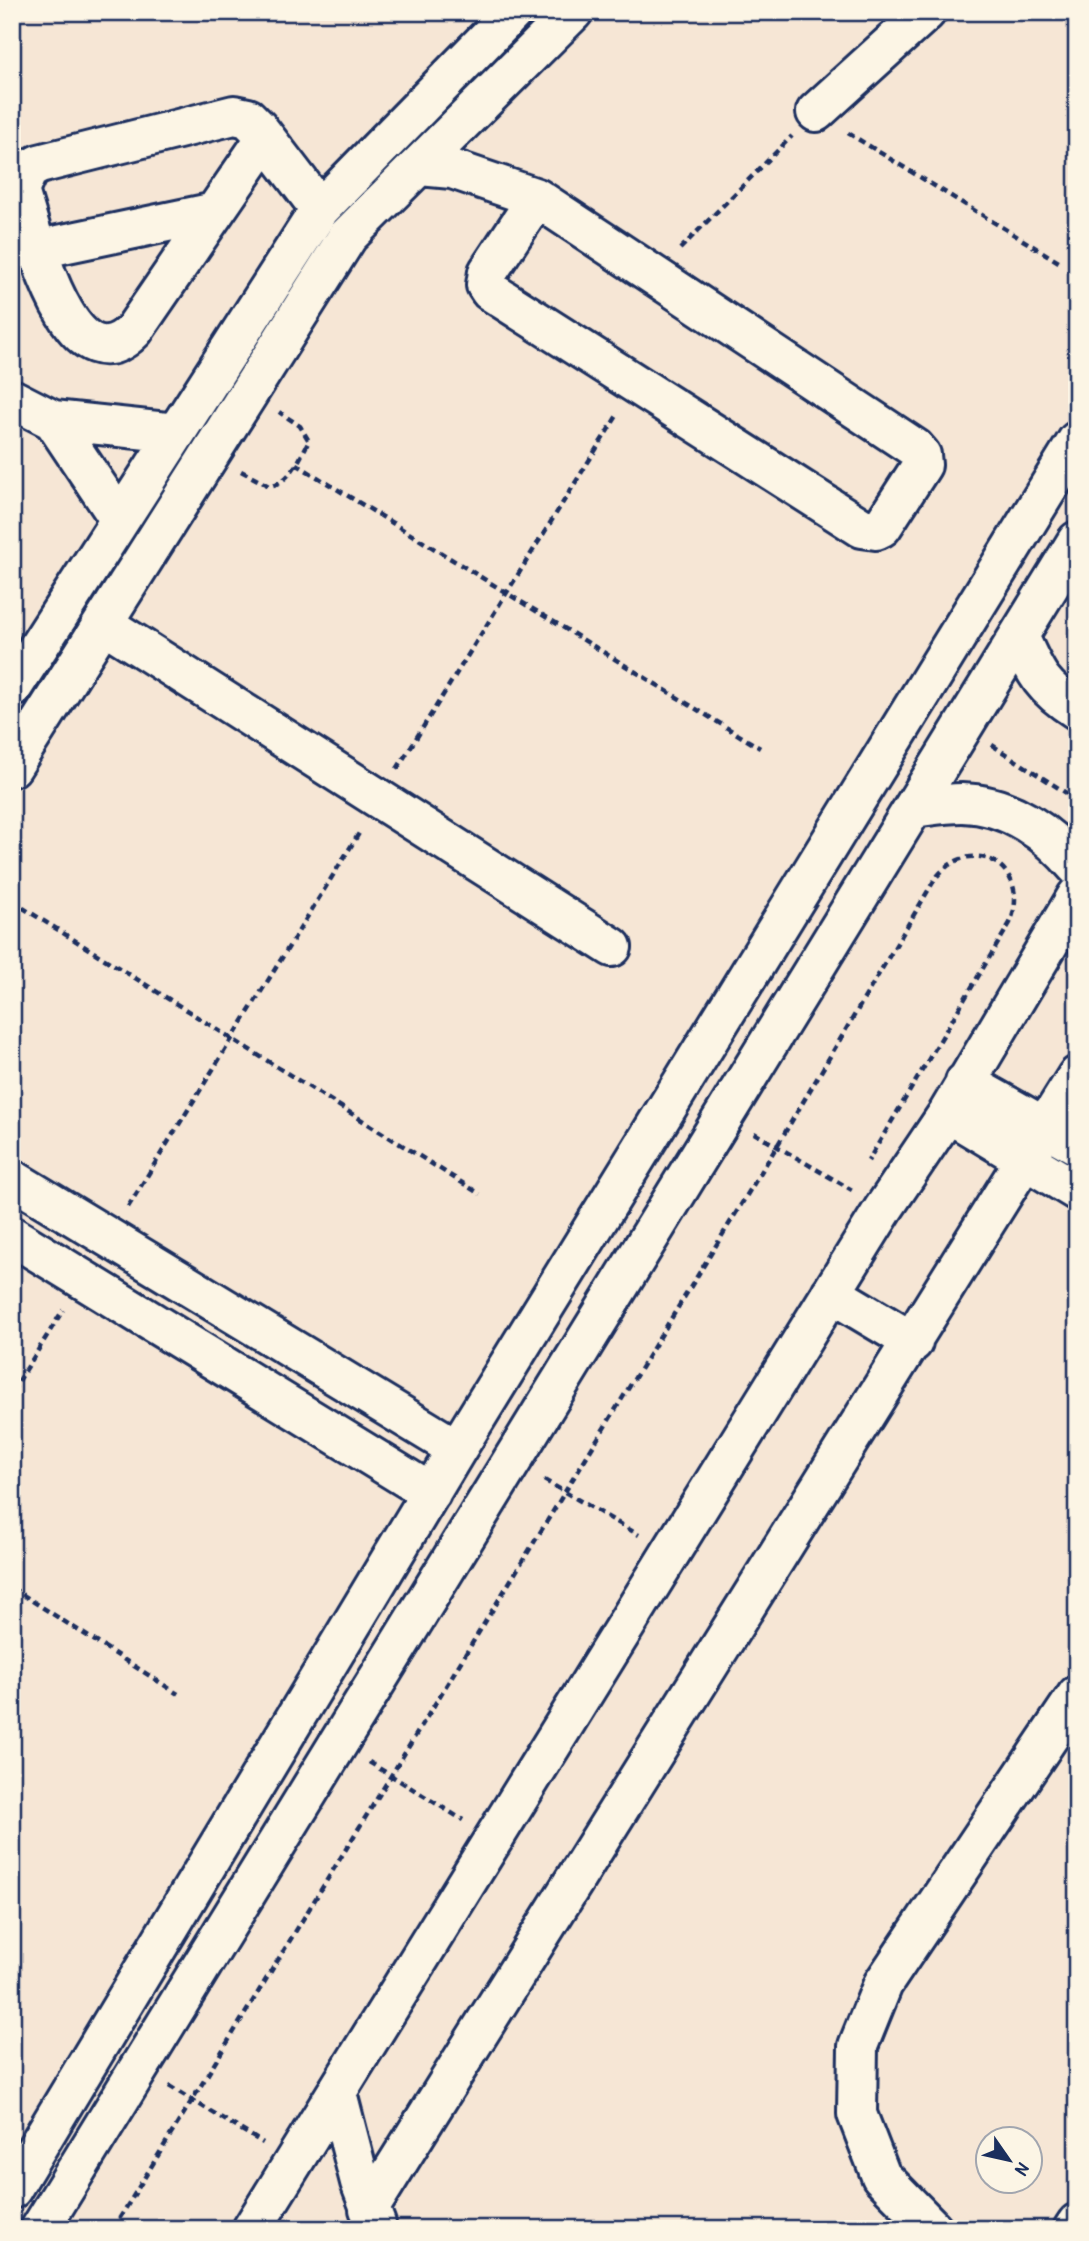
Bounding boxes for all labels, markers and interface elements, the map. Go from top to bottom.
north arrow [974,2126,1044,2196]
text: N [1009,2158,1037,2181]

